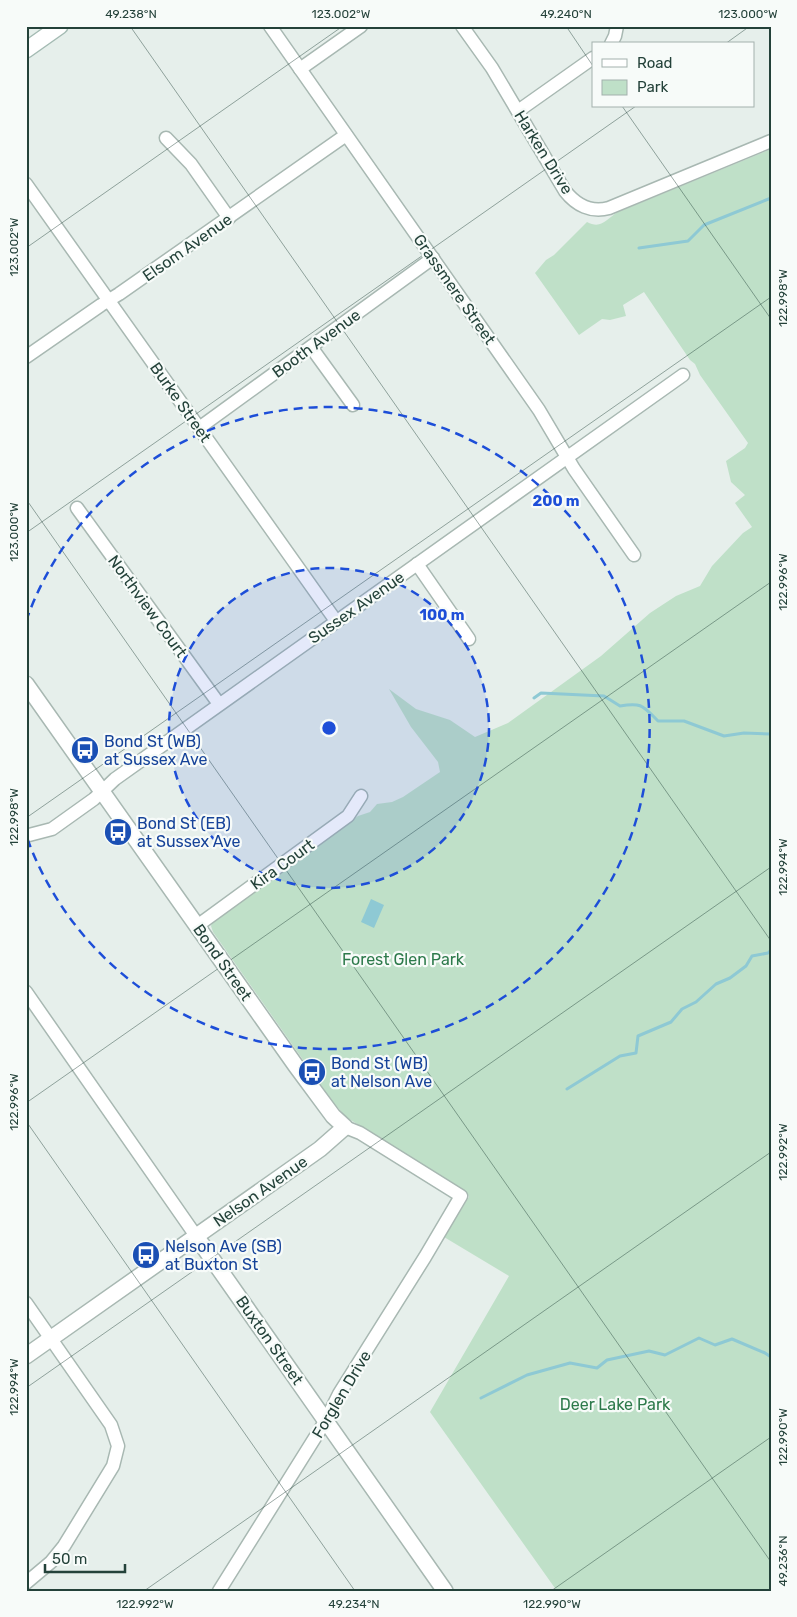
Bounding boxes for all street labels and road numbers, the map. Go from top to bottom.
street label: Harken Drive [510,107,577,198]
street label: Elsom Avenue [139,210,236,285]
street label: Grassmere Street [409,230,500,348]
street label: Booth Avenue [268,305,364,382]
street label: Burke Street [146,359,215,446]
street label: Northview Court [104,551,191,661]
street label: Sussex Avenue [305,567,408,648]
street label: Kira Court [247,835,318,894]
street label: Bond Street [189,920,256,1004]
street label: Nelson Avenue [210,1152,311,1231]
street label: Buxton Street [232,1292,307,1388]
street label: Forglen Drive [308,1347,375,1441]

